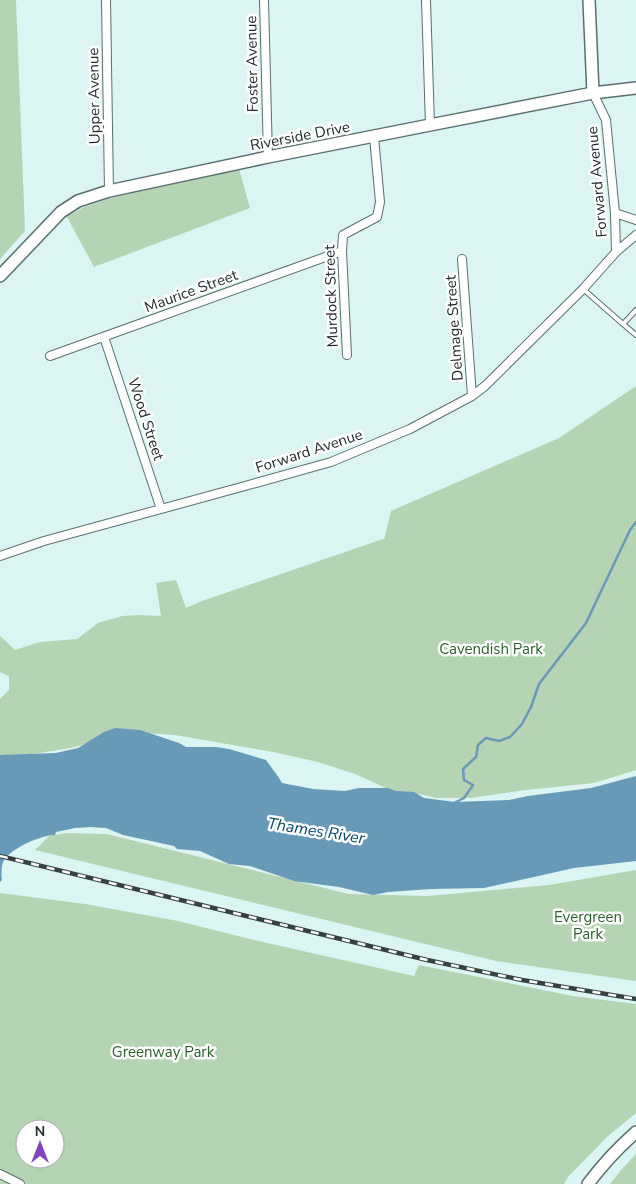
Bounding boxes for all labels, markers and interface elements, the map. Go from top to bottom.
street label: Foster Avenue [241,15,263,113]
street label: Upper Avenue [83,47,105,145]
street label: Riverside Drive [248,117,352,155]
street label: Forward Avenue [582,126,612,238]
street label: Murdock Street [319,244,343,348]
street label: Maurice Street [142,265,241,317]
street label: Delmage Street [440,274,468,382]
street label: Wood Street [123,375,169,464]
street label: Forward Avenue [253,424,365,478]
park label: Cavendish Park [439,639,543,659]
water label: Thames River [266,812,367,850]
park label: Evergreen Park [554,907,622,944]
park label: Greenway Park [112,1042,215,1062]
north arrow [15,1119,65,1169]
text: N [35,1122,45,1141]

